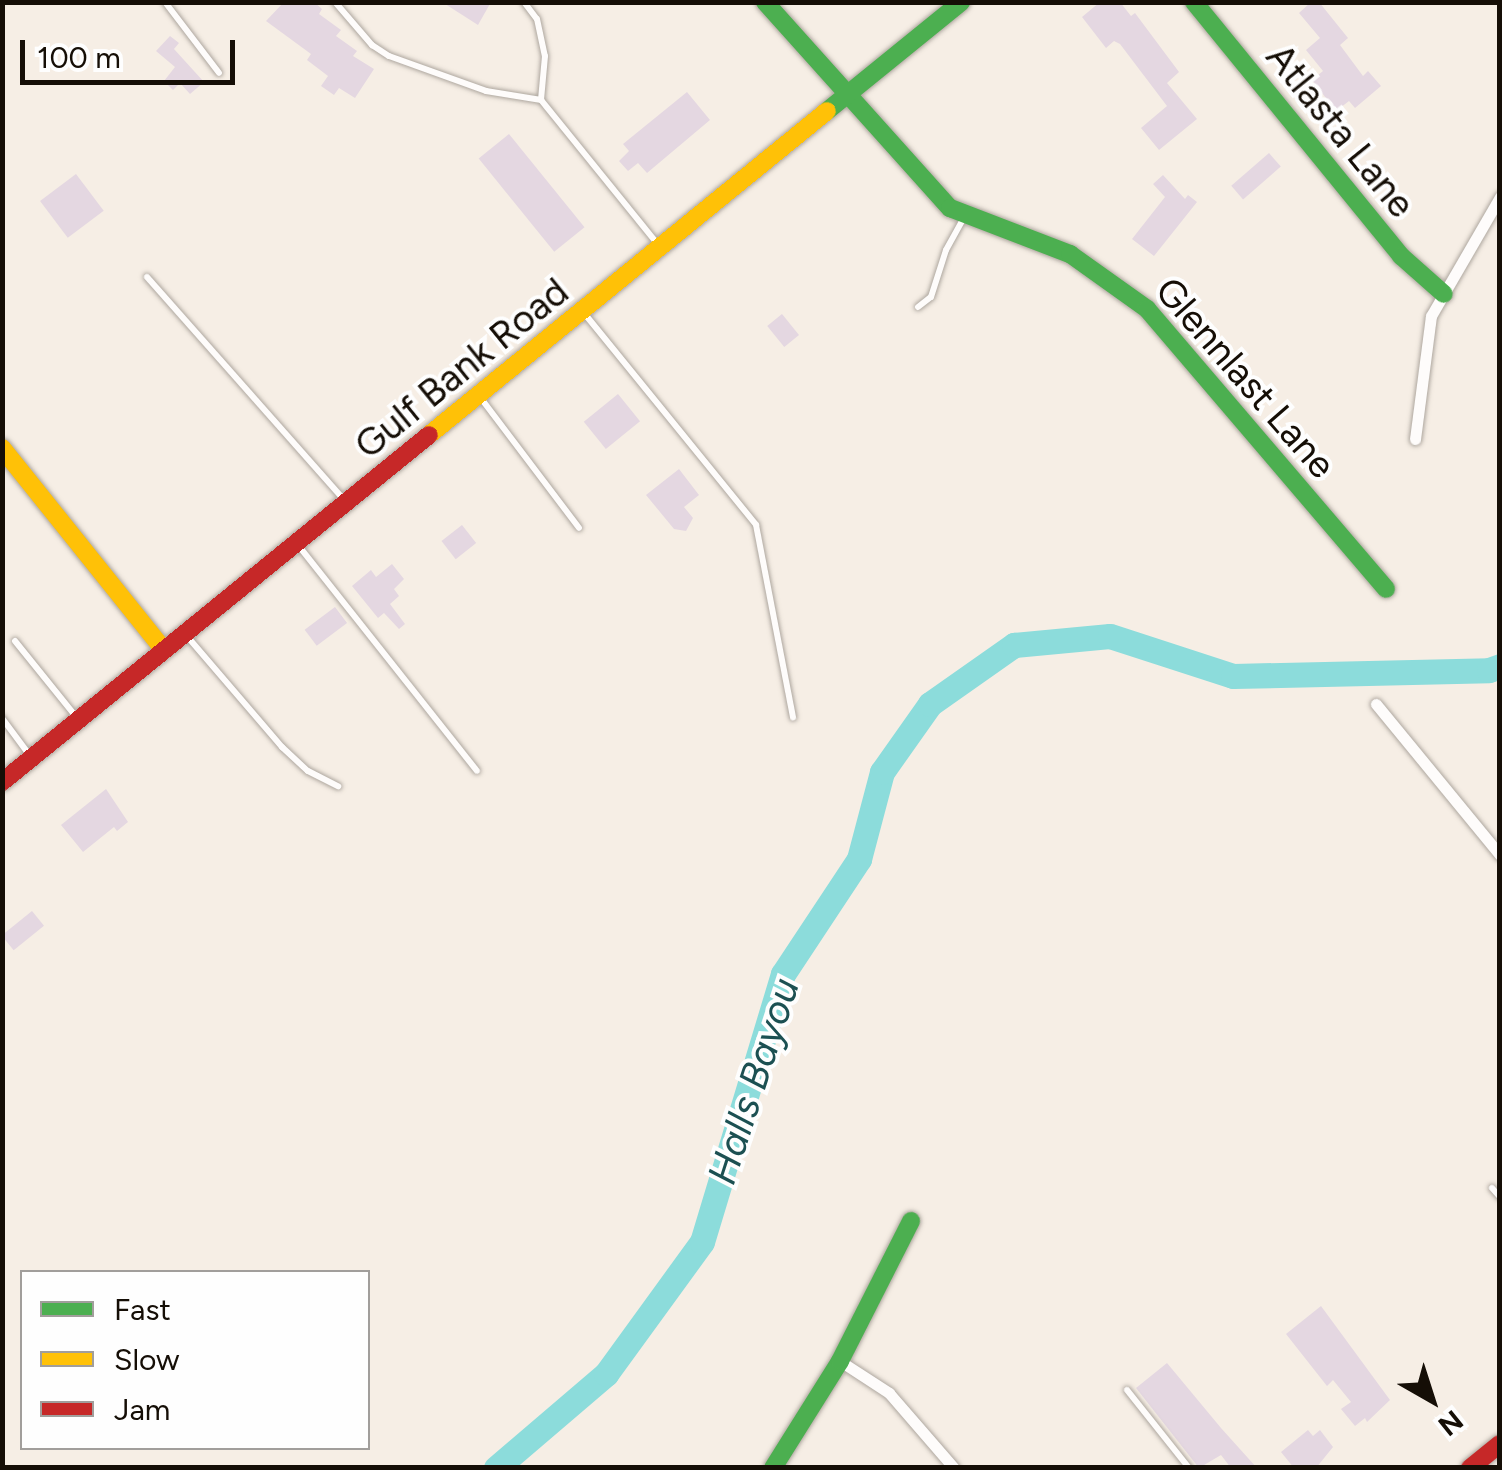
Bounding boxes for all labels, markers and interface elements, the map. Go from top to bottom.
scale bar [25,20,240,82]
street label: Atlasta Lane [1256,35,1424,227]
text: 100 m [37,39,121,76]
street label: Glennlast Lane [1146,268,1344,488]
street label: Gulf Bank Road [346,269,578,469]
water label: Halls Bayou [697,972,809,1190]
legend [20,1270,370,1450]
text: Fast [114,1291,171,1328]
text: Slow [114,1341,180,1378]
north arrow [1382,1350,1482,1450]
text: Jam [114,1391,170,1428]
text: N [1432,1403,1470,1443]

